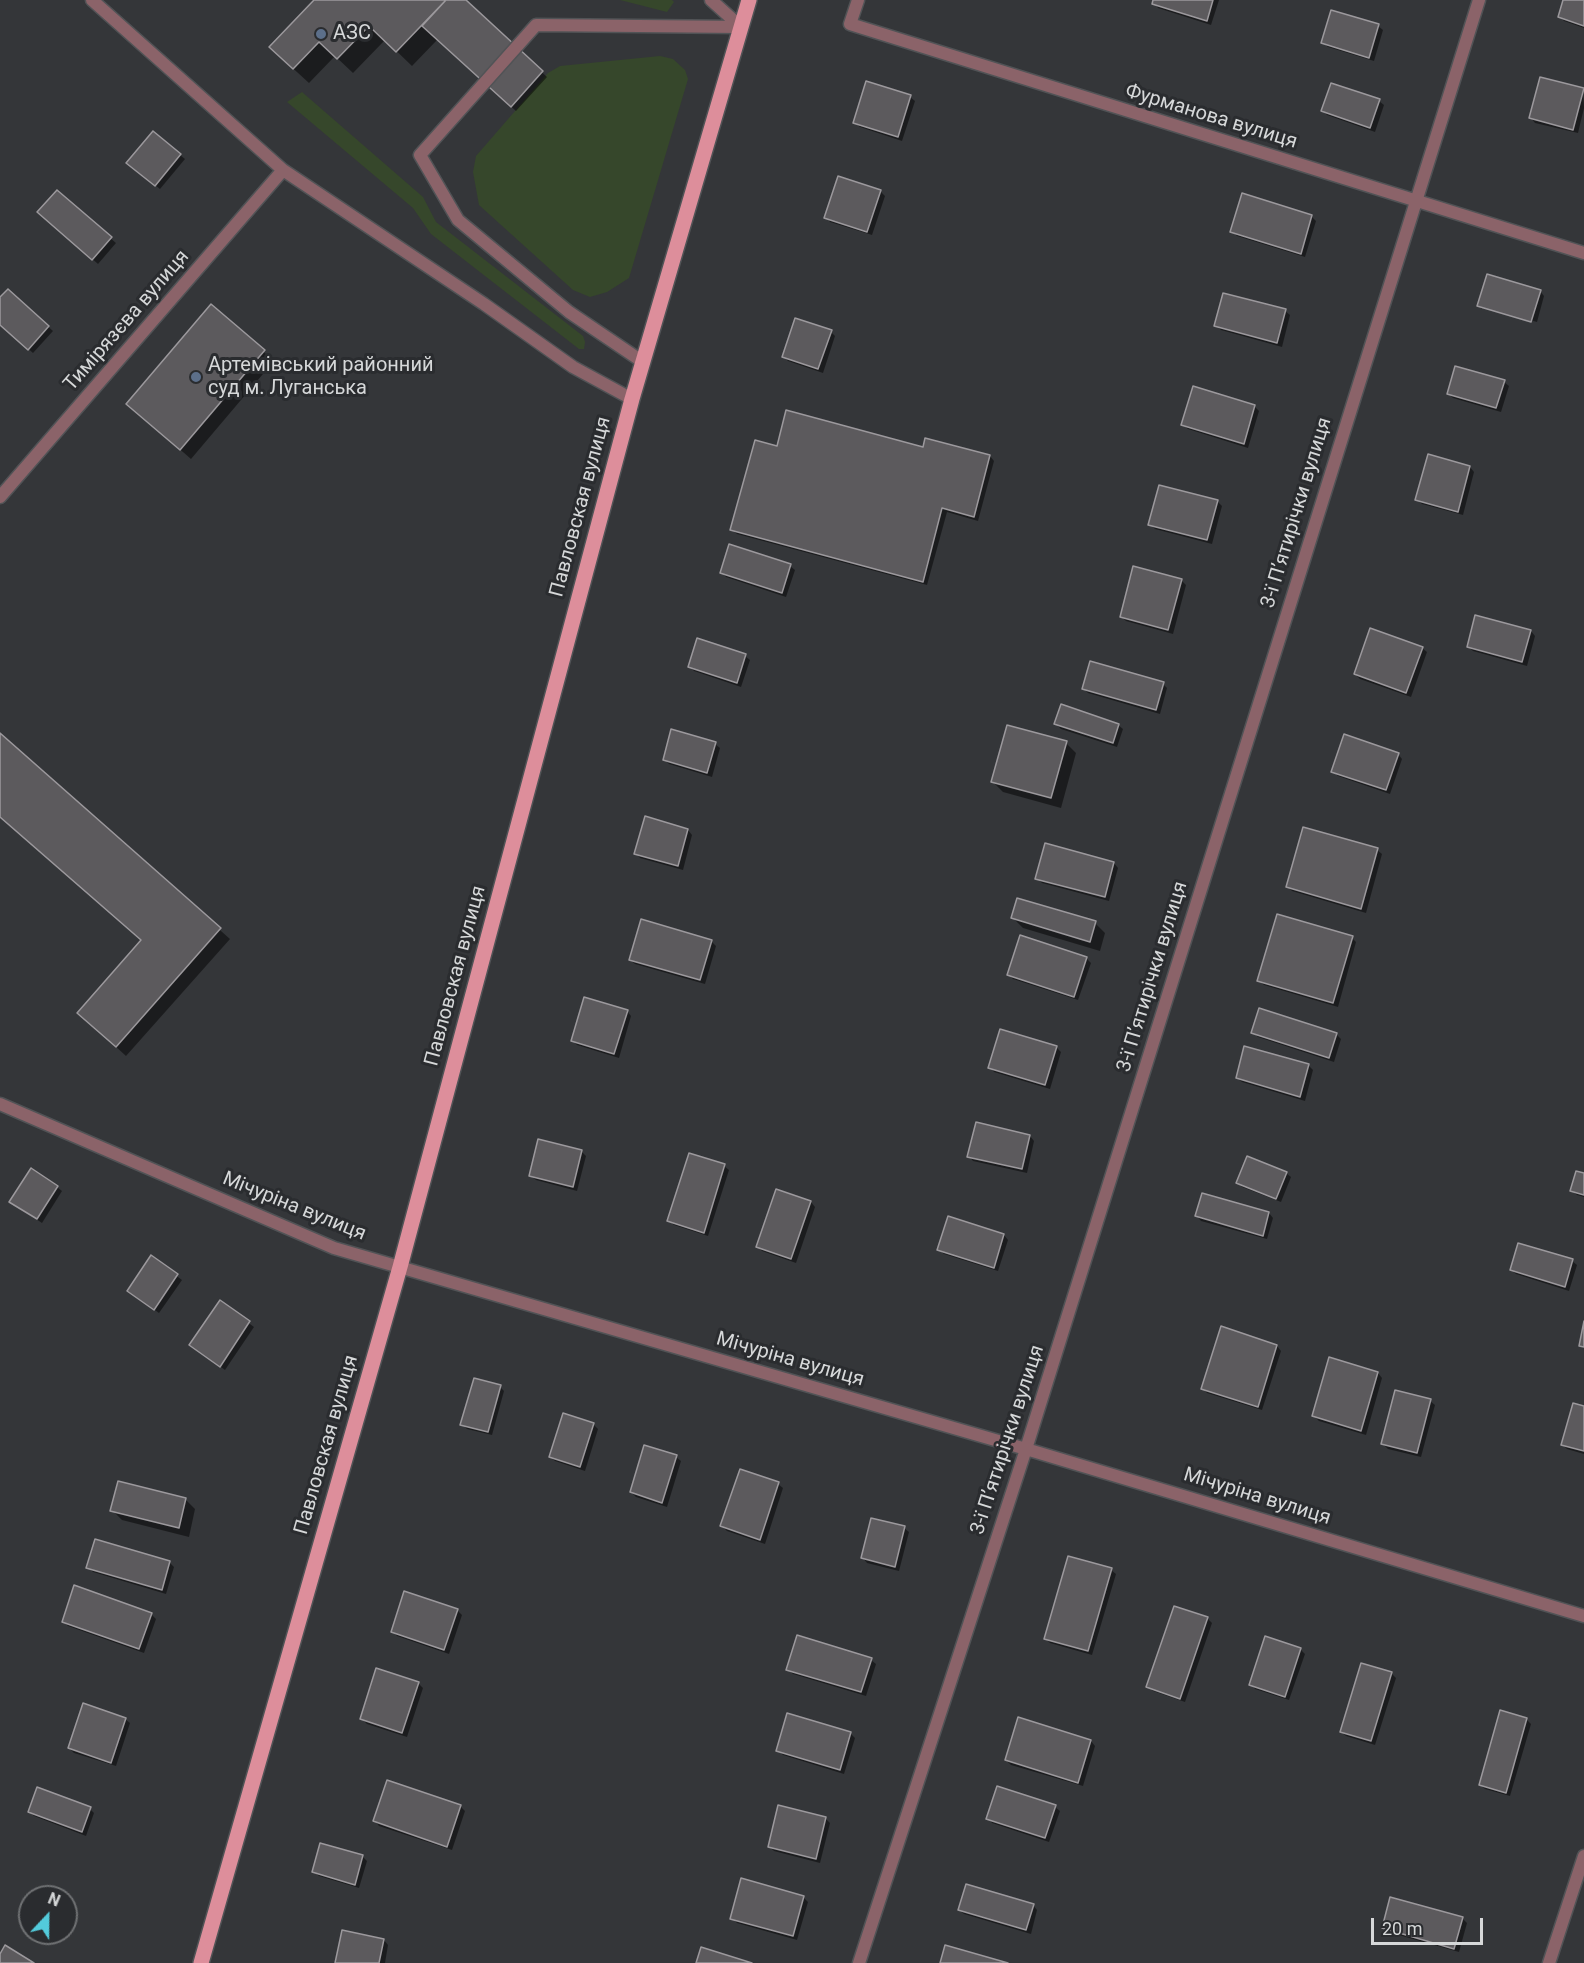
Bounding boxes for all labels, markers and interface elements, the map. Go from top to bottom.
place label: АЗС [333,22,371,46]
marker: АЗС [314,27,328,41]
street label: Фурманова вулиця [1122,79,1300,155]
street label: Тимірязєва вулиця [59,246,195,396]
place label: Артемівський районний суд м. Луганська [208,354,433,401]
marker: Артемівський районний суд м. Луганська [189,370,203,384]
street label: Павловская вулиця [545,414,617,600]
street label: 3-ї П’ятирічки вулиця [1257,415,1337,611]
street label: 3-ї П’ятирічки вулиця [1113,879,1193,1075]
street label: Павловская вулиця [420,883,492,1069]
street label: Мічуріна вулиця [219,1167,369,1247]
street label: Мічуріна вулиця [713,1327,867,1393]
street label: 3-ї П’ятирічки вулиця [966,1342,1050,1538]
street label: Павловская вулиця [290,1353,364,1537]
street label: Мічуріна вулиця [1181,1463,1333,1531]
north arrow [18,1885,78,1945]
text: N [45,1889,63,1911]
scale bar [1374,1906,1486,1944]
text: 20 m [1382,1918,1422,1939]

